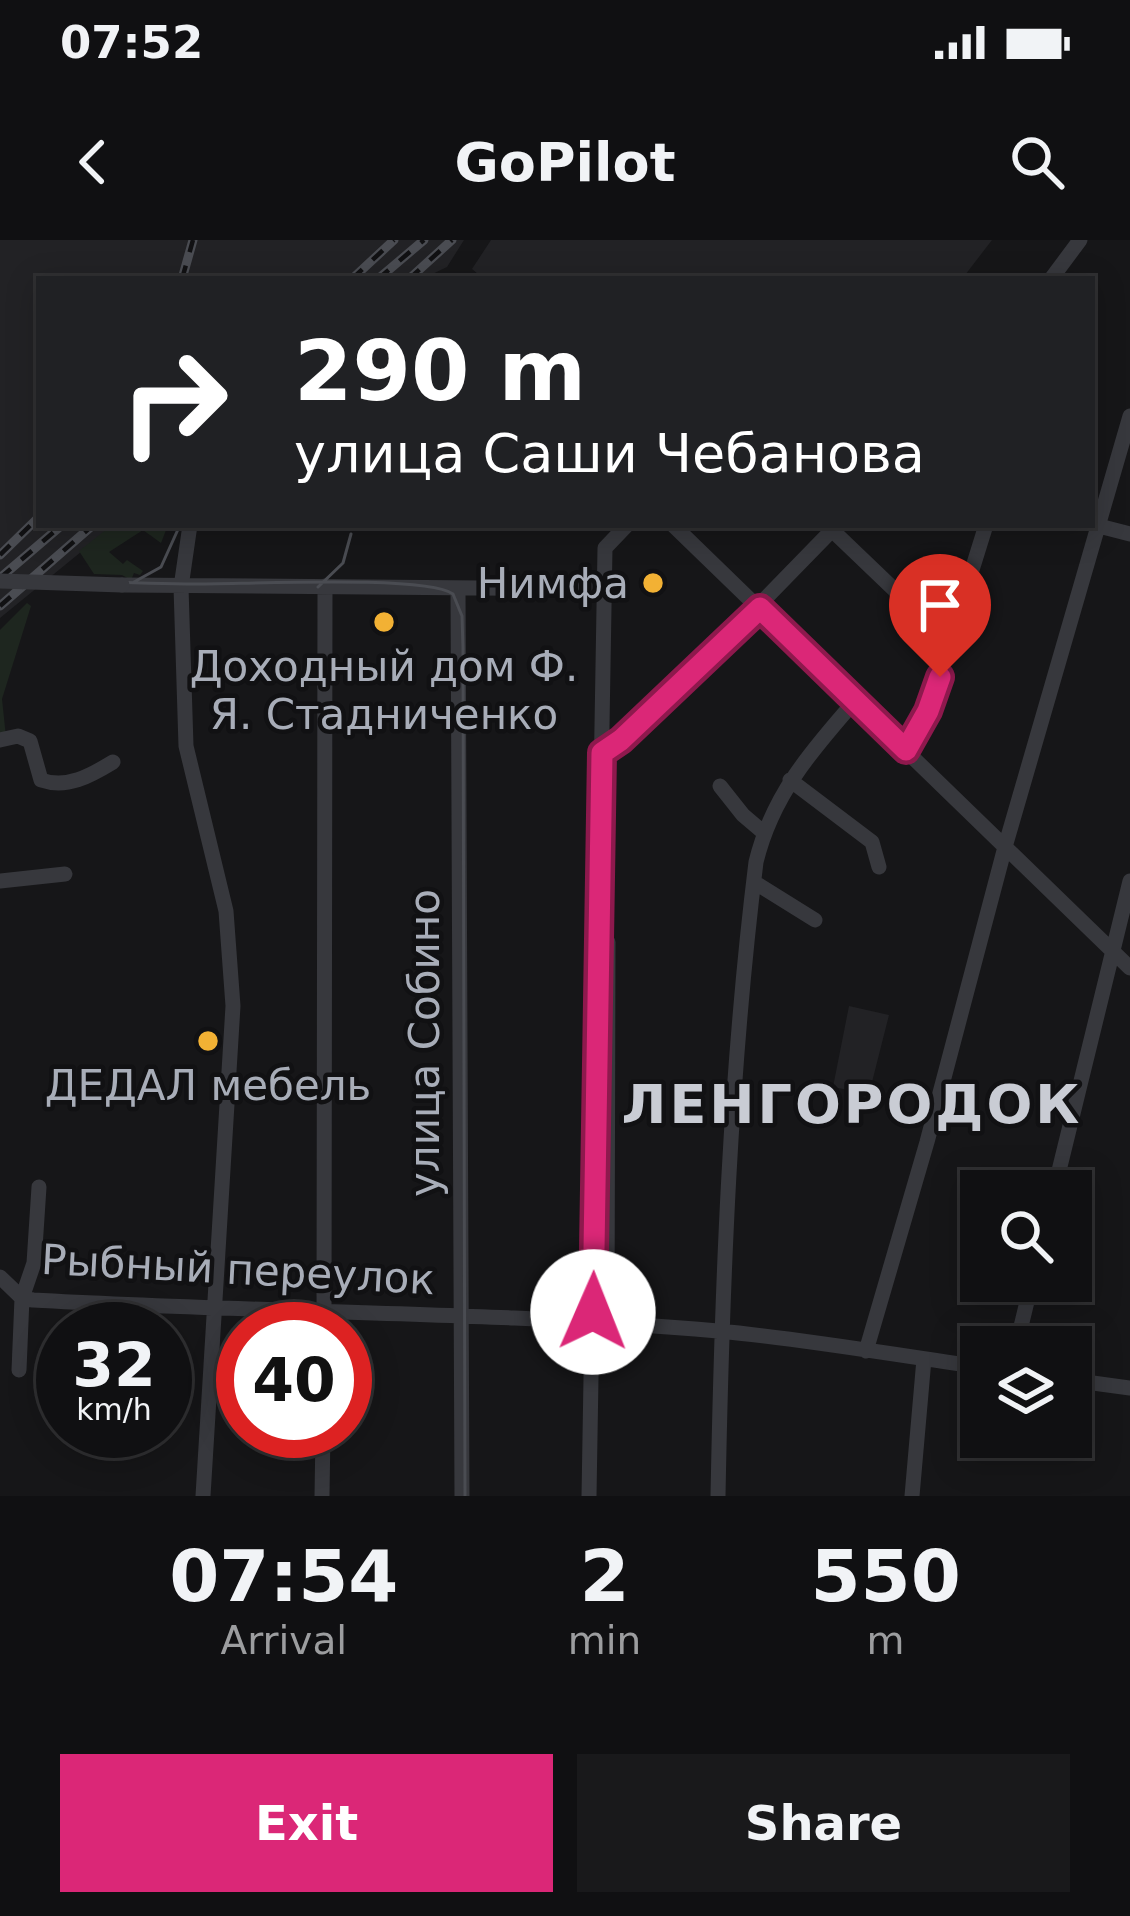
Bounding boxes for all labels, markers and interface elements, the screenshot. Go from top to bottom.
text: 07:52 [60,16,203,69]
icon: back [60,129,126,195]
icon: search [1004,129,1070,195]
text: GoPilot [455,131,675,194]
text: 290 m [294,322,586,420]
icon: right [96,324,252,480]
text: улица Саши Чебанова [294,422,925,485]
pin [889,554,991,677]
place label: Нимфа [477,559,629,608]
marker: Нимфа [640,570,666,596]
icon: arrive [907,572,973,638]
marker: Доходный дом Ф. Я. Стадниченко [371,609,397,635]
place label: Доходный дом Ф. Я. Стадниченко [190,642,578,739]
street label: улица Собино [400,889,449,1197]
marker: ДЕДАЛ мебель [195,1028,221,1054]
place label: ДЕДАЛ мебель [45,1061,371,1110]
district label: ЛЕНГОРОДОК [622,1073,1082,1136]
map controls [960,1170,1092,1458]
button: search [960,1170,1092,1302]
street label: Рыбный переулок [40,1235,436,1304]
position arrow [530,1249,656,1375]
speed limit sign: 40 [216,1302,372,1458]
button: layers [960,1326,1092,1458]
text: 32 [72,1330,156,1400]
text: km/h [76,1392,152,1427]
text: 07:54 [169,1534,398,1618]
text: 2 [579,1534,629,1618]
text: 550 [810,1534,961,1618]
text: Arrival [220,1618,347,1663]
text: min [568,1618,641,1663]
text: m [867,1618,905,1663]
button: Exit [60,1754,553,1892]
button: Share [577,1754,1070,1892]

